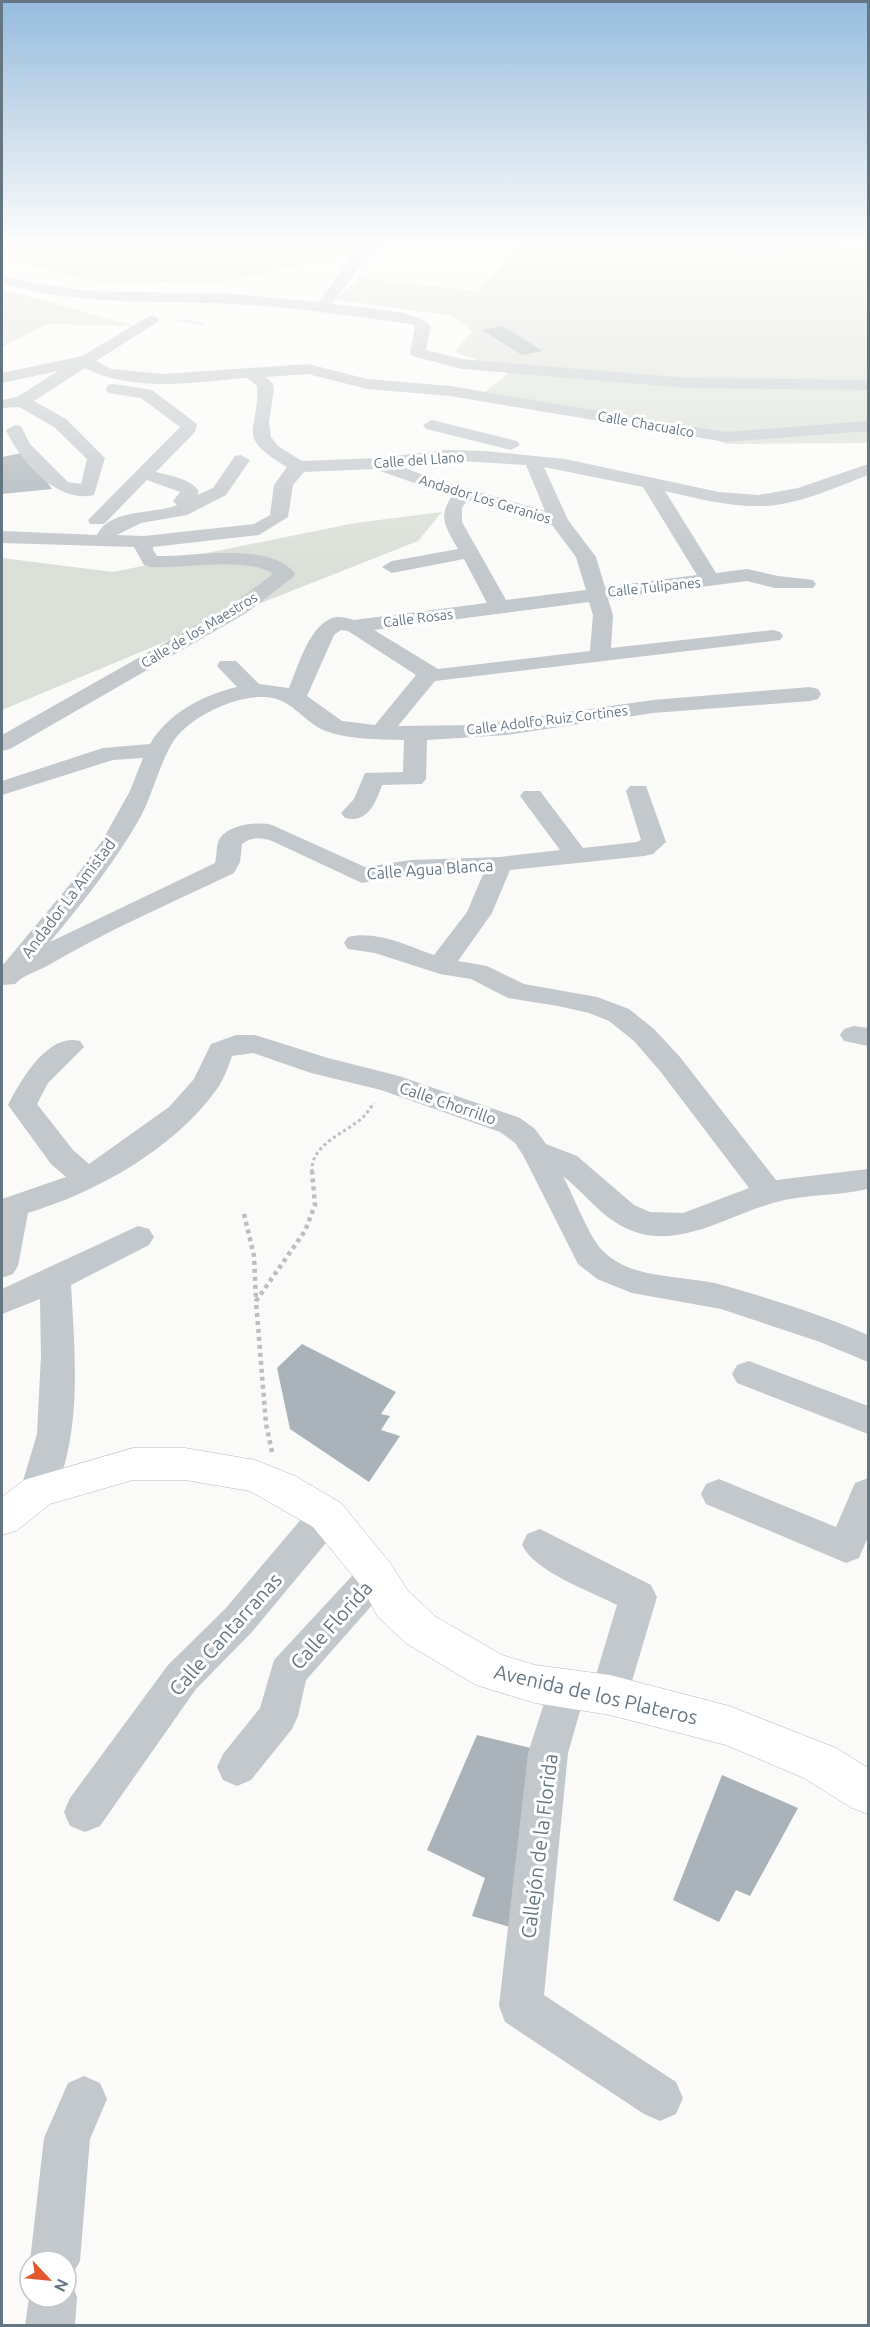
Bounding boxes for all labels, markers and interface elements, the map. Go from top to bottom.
street label: Calle Chacualco [596,408,696,440]
street label: Calle del Llano [373,449,465,471]
street label: Andador Los Geranios [417,471,553,527]
street label: Calle Tulipanes [607,574,701,600]
street label: Calle de los Maestros [138,589,260,671]
street label: Calle Rosas [382,606,454,630]
street label: Calle Adolfo Ruiz Cortines [465,702,629,738]
street label: Andador La Amistad [17,835,119,961]
street label: Calle Agua Blanca [366,856,494,882]
street label: Calle Chorrillo [397,1078,499,1128]
street label: Calle Cantarranas [164,1568,286,1700]
street label: Calle Florida [285,1576,377,1674]
street label: Avenida de los Plateros [492,1659,700,1729]
street label: Callejón de la Florida [516,1752,562,1940]
north arrow [18,2249,78,2309]
text: N [51,2276,72,2295]

